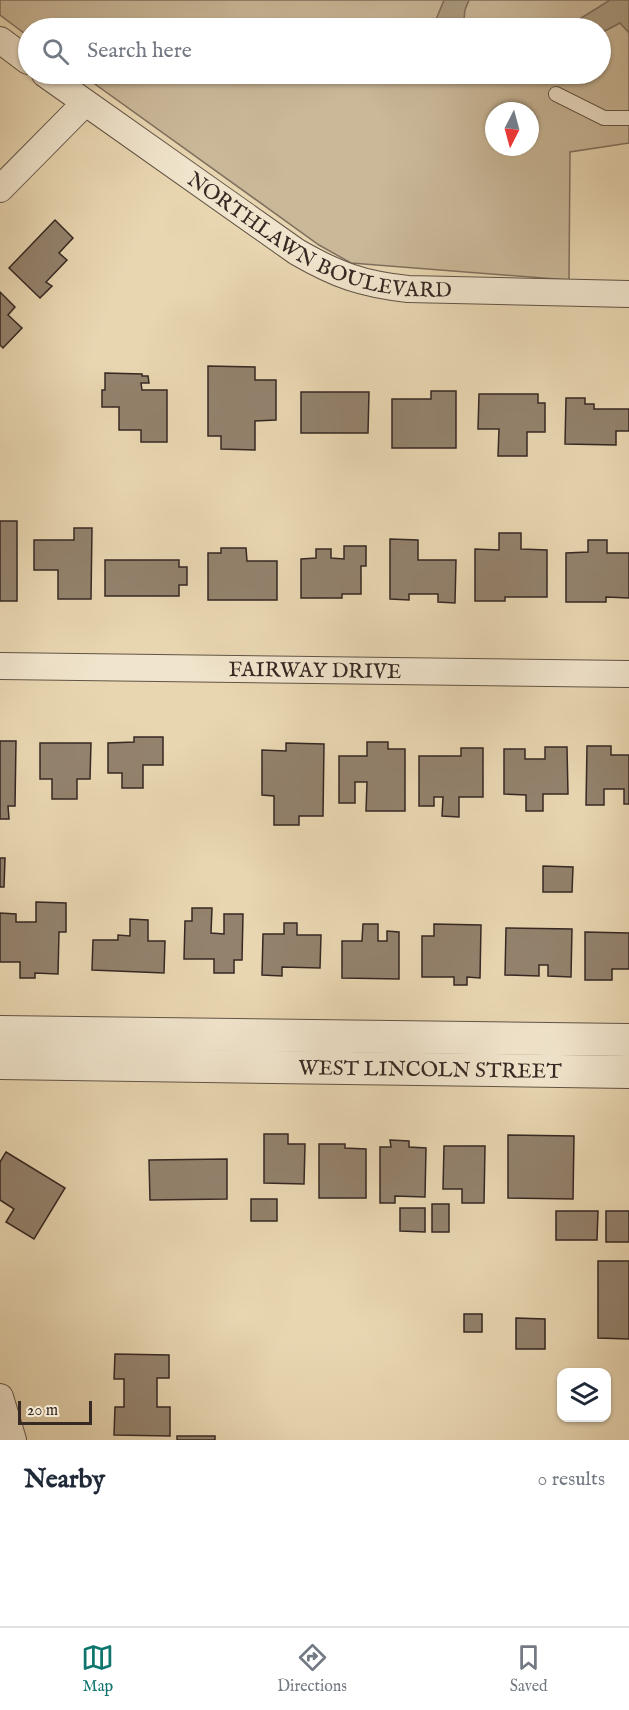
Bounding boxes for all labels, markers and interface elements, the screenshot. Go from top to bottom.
search box [18,18,611,84]
icon: search [39,35,72,68]
text: Search here [87,37,192,65]
north arrow [485,102,539,156]
street label: NORTHLAWN BOULEVARD [181,167,452,305]
street label: FAIRWAY DRIVE [228,657,402,686]
street label: WEST LINCOLN STREET [298,1055,562,1086]
map controls [557,1368,611,1422]
button: layers [557,1368,611,1422]
scale bar [18,1398,92,1426]
text: 20 m [27,1401,58,1421]
text: Nearby [24,1463,105,1496]
text: 0 results [538,1467,605,1492]
tab: Map [81,1641,114,1697]
tab: Directions [277,1641,347,1697]
tab: Saved [510,1641,548,1697]

